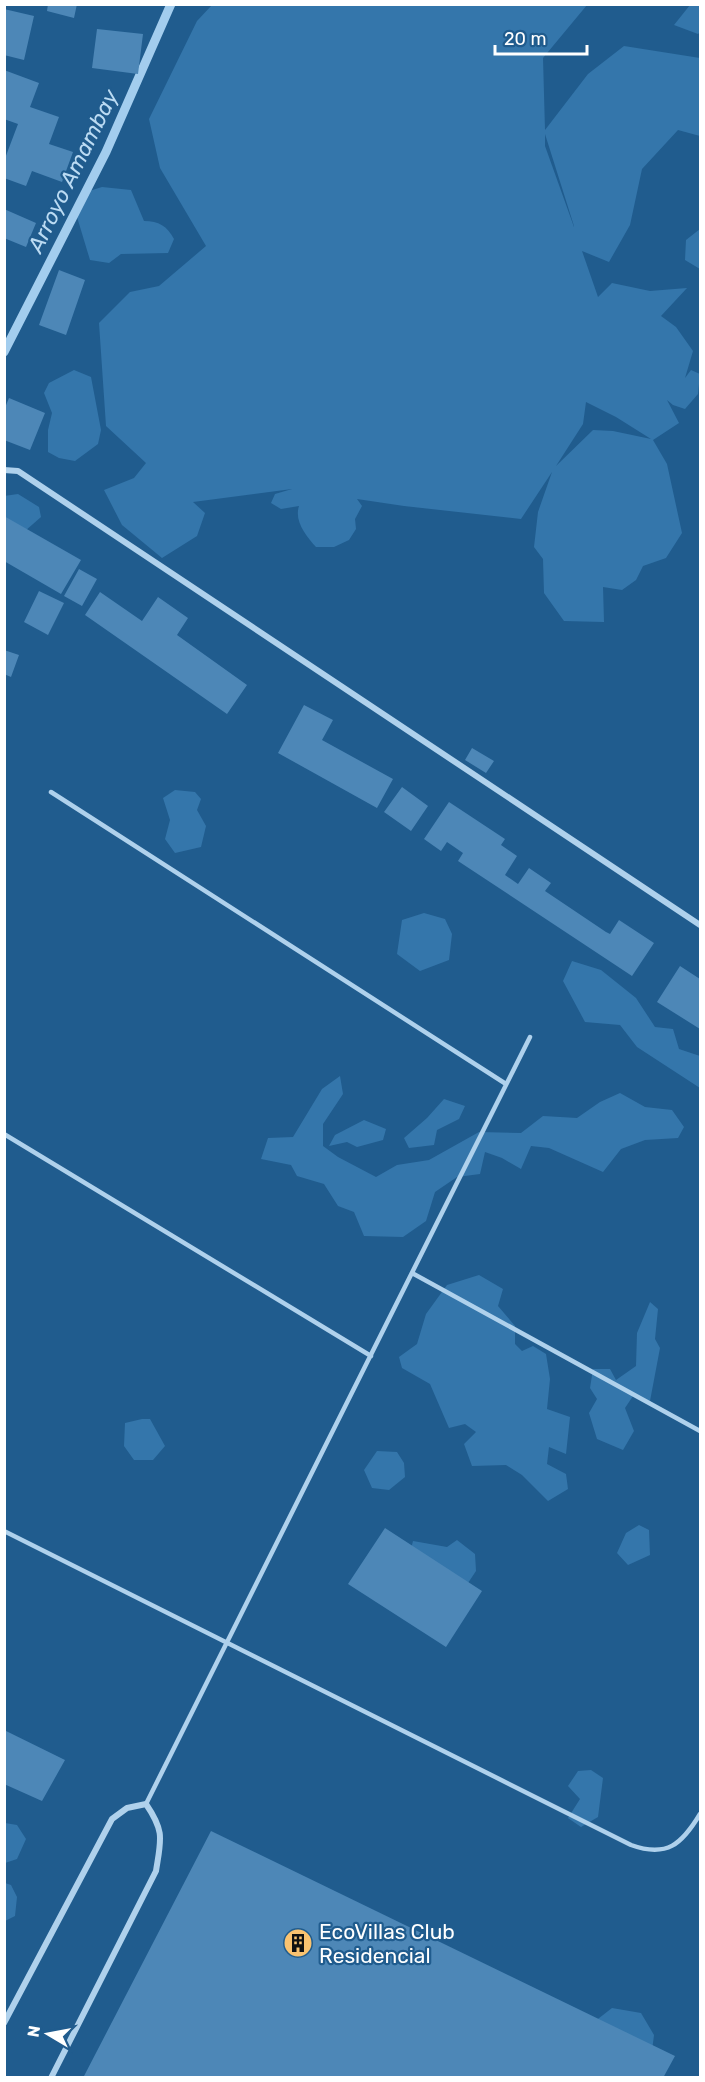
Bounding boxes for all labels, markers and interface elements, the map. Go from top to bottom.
scale bar [495,18,586,56]
text: 20 m [504,28,546,50]
water label: Arroyo Amambay [21,84,124,258]
place label: EcoVillas Club Residencial [319,1919,455,1968]
building icon: EcoVillas Club Residencial [282,1927,314,1959]
north arrow [18,2004,78,2064]
text: N [23,2024,44,2039]

